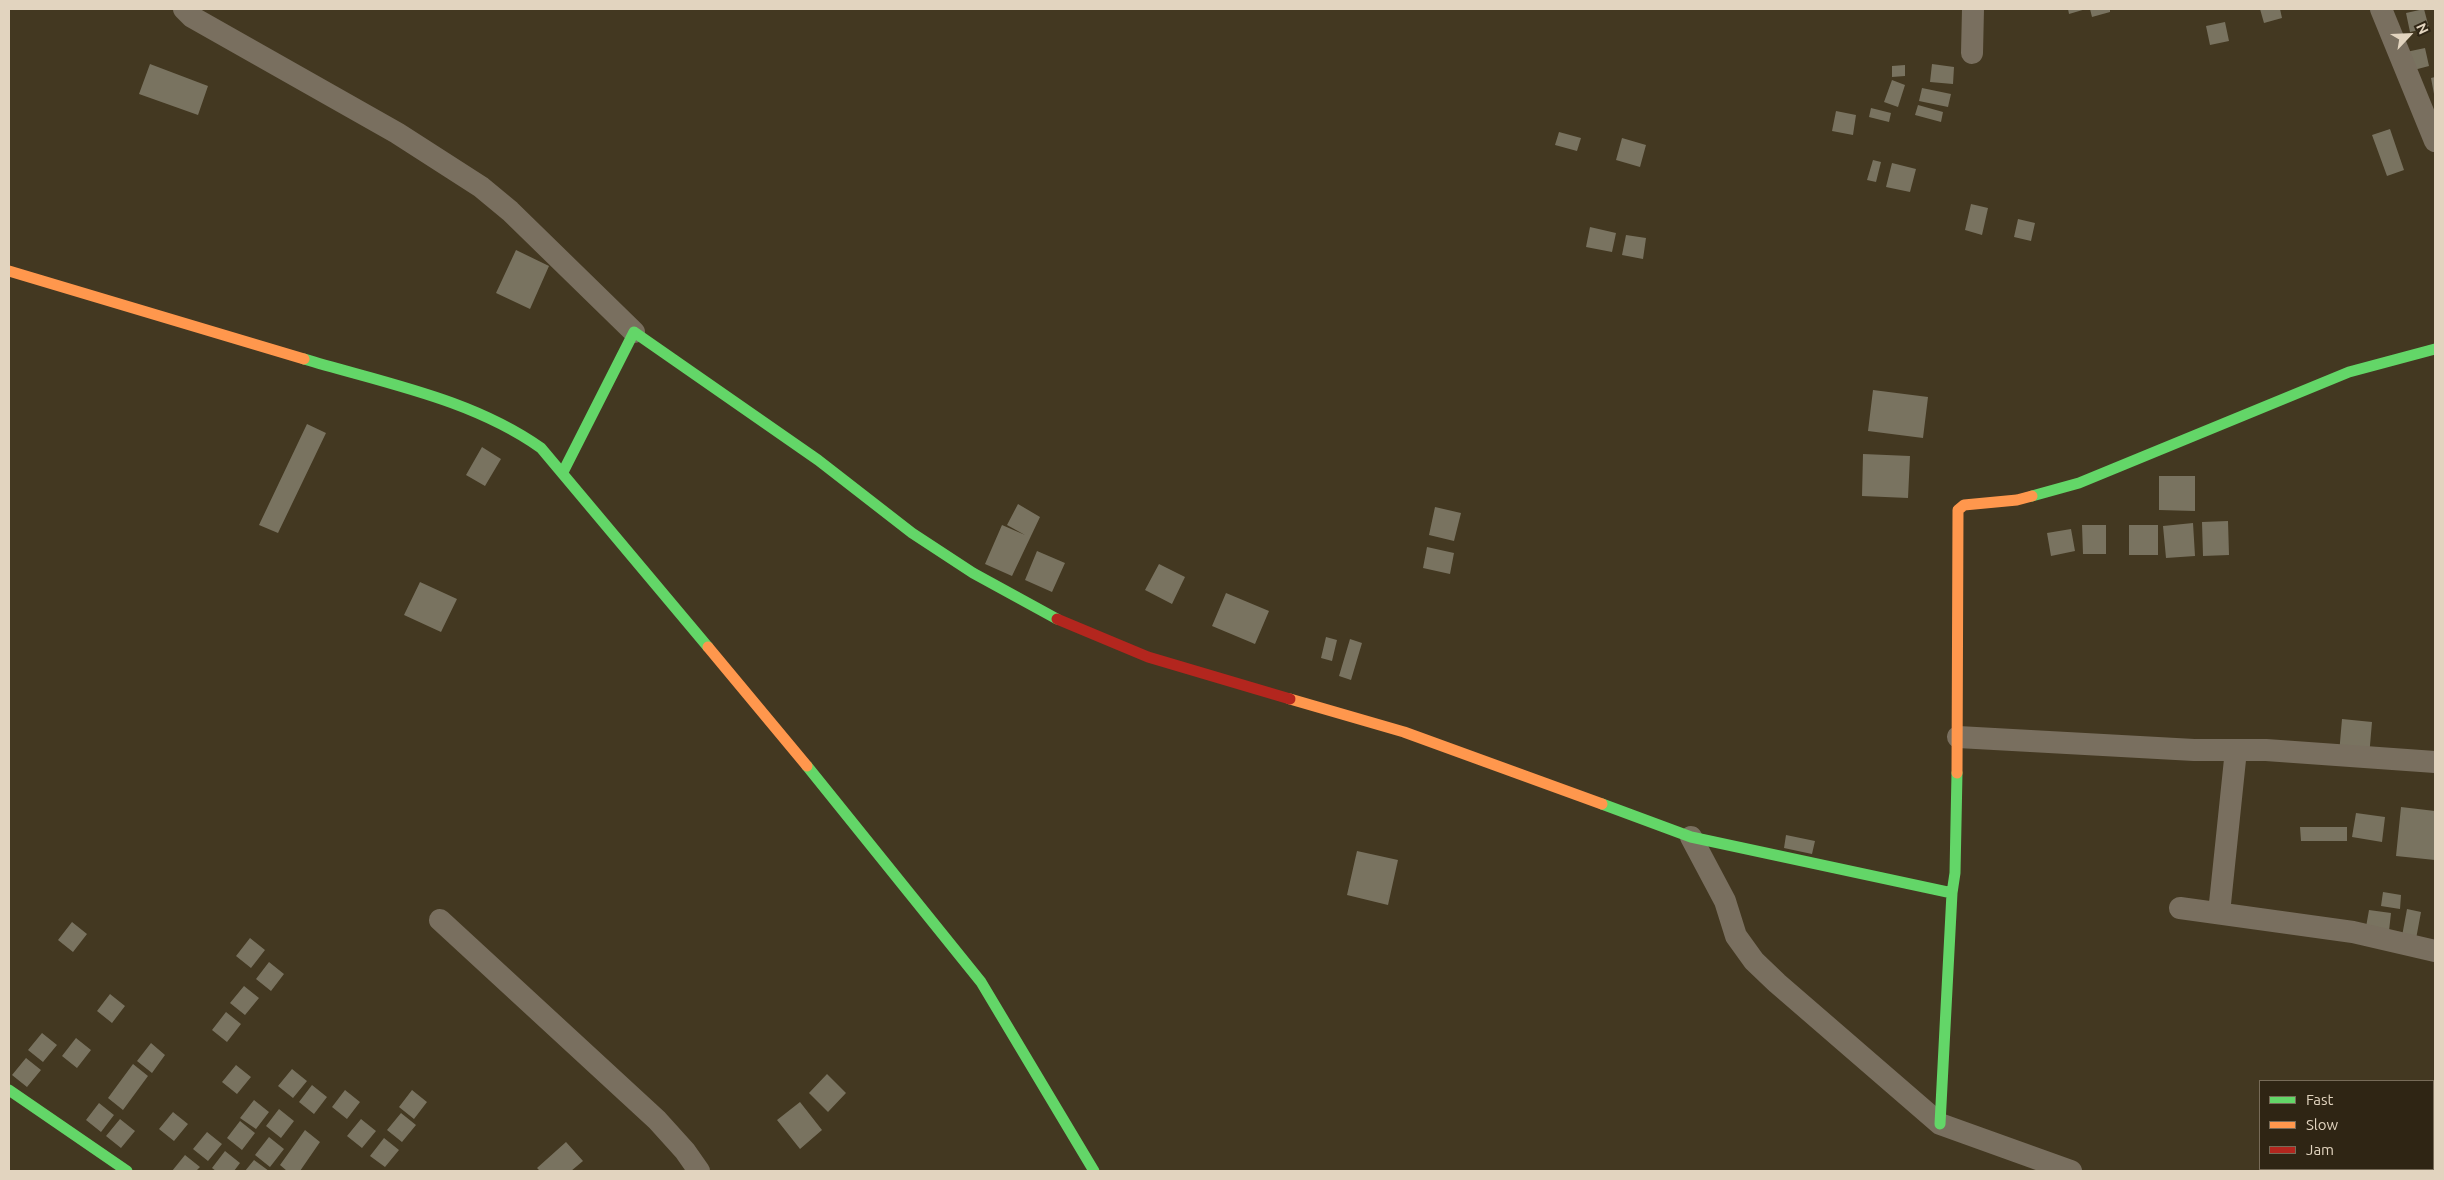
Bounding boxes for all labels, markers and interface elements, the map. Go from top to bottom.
north arrow [2384,10,2434,60]
text: N [2413,21,2432,37]
legend [2259,1080,2434,1170]
text: Fast [2306,1091,2333,1108]
text: Slow [2306,1116,2338,1133]
text: Jam [2306,1141,2334,1158]

